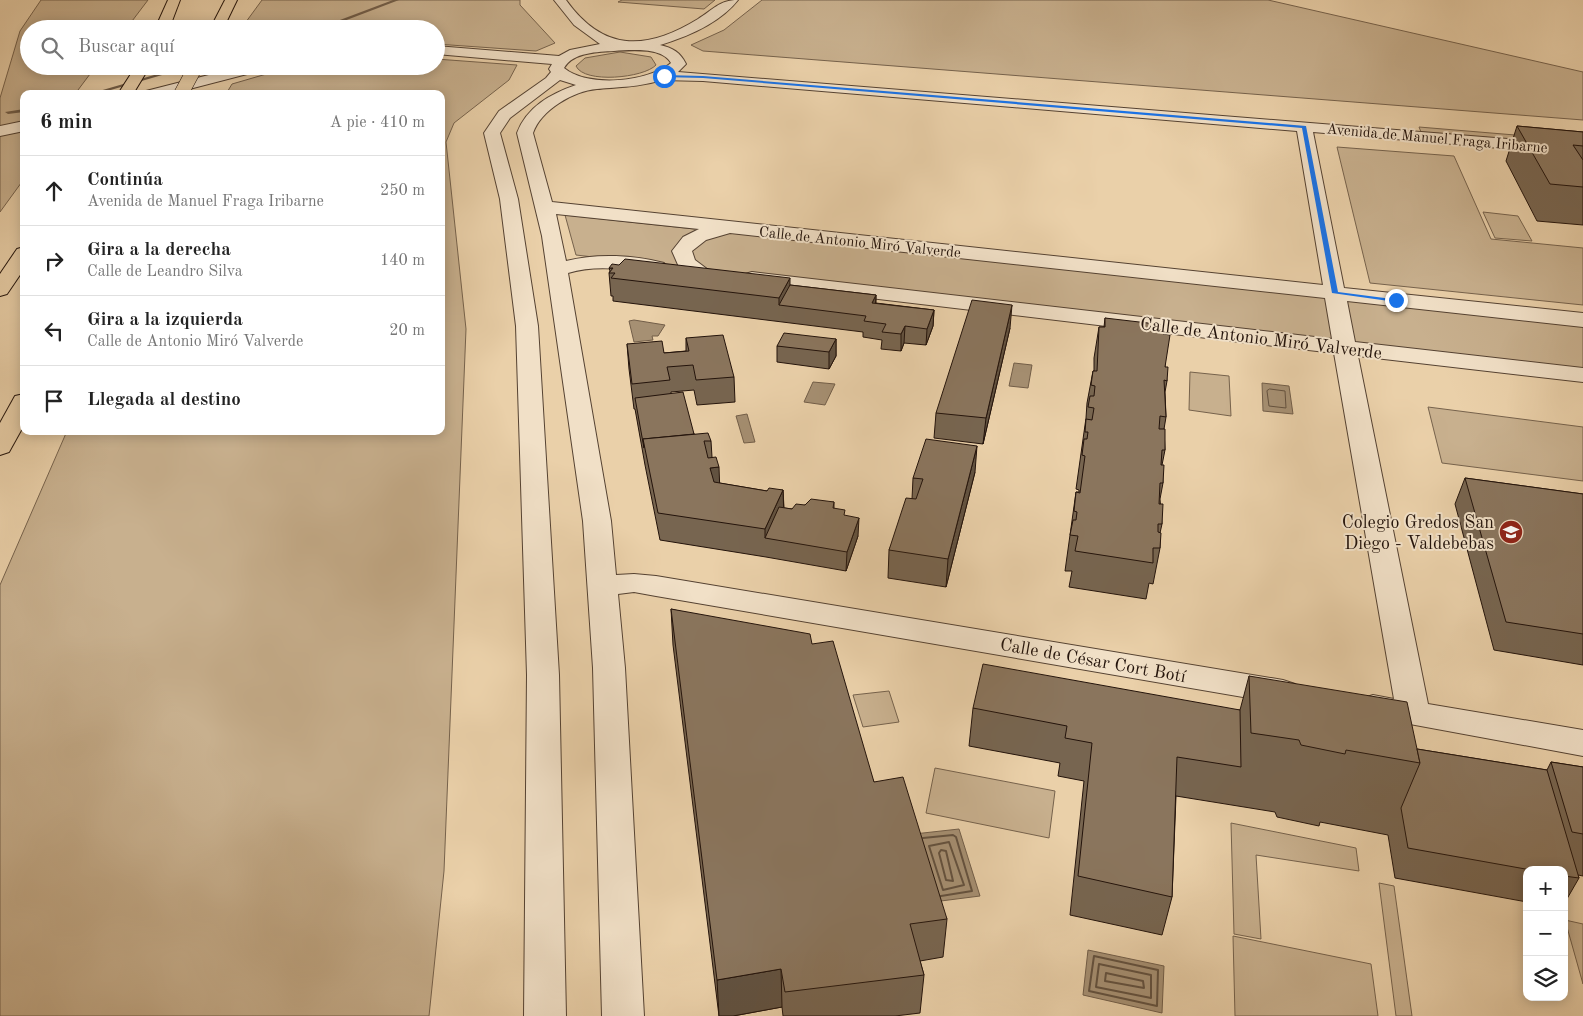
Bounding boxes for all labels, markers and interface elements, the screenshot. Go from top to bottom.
search box [20,20,445,75]
icon: search [38,34,66,62]
text: Buscar aquí [78,38,174,57]
route start [653,65,676,88]
text: 6 min [40,112,93,133]
text: A pie · 410 m [330,115,425,131]
street label: Avenida de Manuel Fraga Iribarne [1326,122,1548,157]
text: Continúa [87,171,163,190]
icon: ahead [40,177,68,205]
text: 250 m [380,183,425,199]
text: Avenida de Manuel Fraga Iribarne [87,194,324,210]
street label: Calle de Antonio Miró Valverde [758,225,962,262]
text: Gira a la derecha [87,241,231,260]
icon: right [40,247,68,275]
text: 140 m [380,253,425,269]
text: Calle de Leandro Silva [87,264,243,280]
route end [1385,289,1408,312]
text: Gira a la izquierda [87,311,243,330]
street label: Calle de Antonio Miró Valverde [1139,315,1383,363]
icon: left [40,317,68,345]
text: 20 m [389,323,425,339]
text: Calle de Antonio Miró Valverde [87,334,303,350]
icon: arrive [40,387,68,415]
text: Llegada al destino [87,391,241,410]
place label: Colegio Gredos San Diego - Valdebebas [1342,514,1494,553]
school or university icon: Colegio Gredos San Diego - Valdebebas [1498,519,1524,545]
street label: Calle de César Cort Botí [998,636,1187,686]
map controls [1523,866,1568,1001]
button: + [1523,866,1568,911]
button: − [1523,911,1568,956]
button: layers [1523,956,1568,1001]

